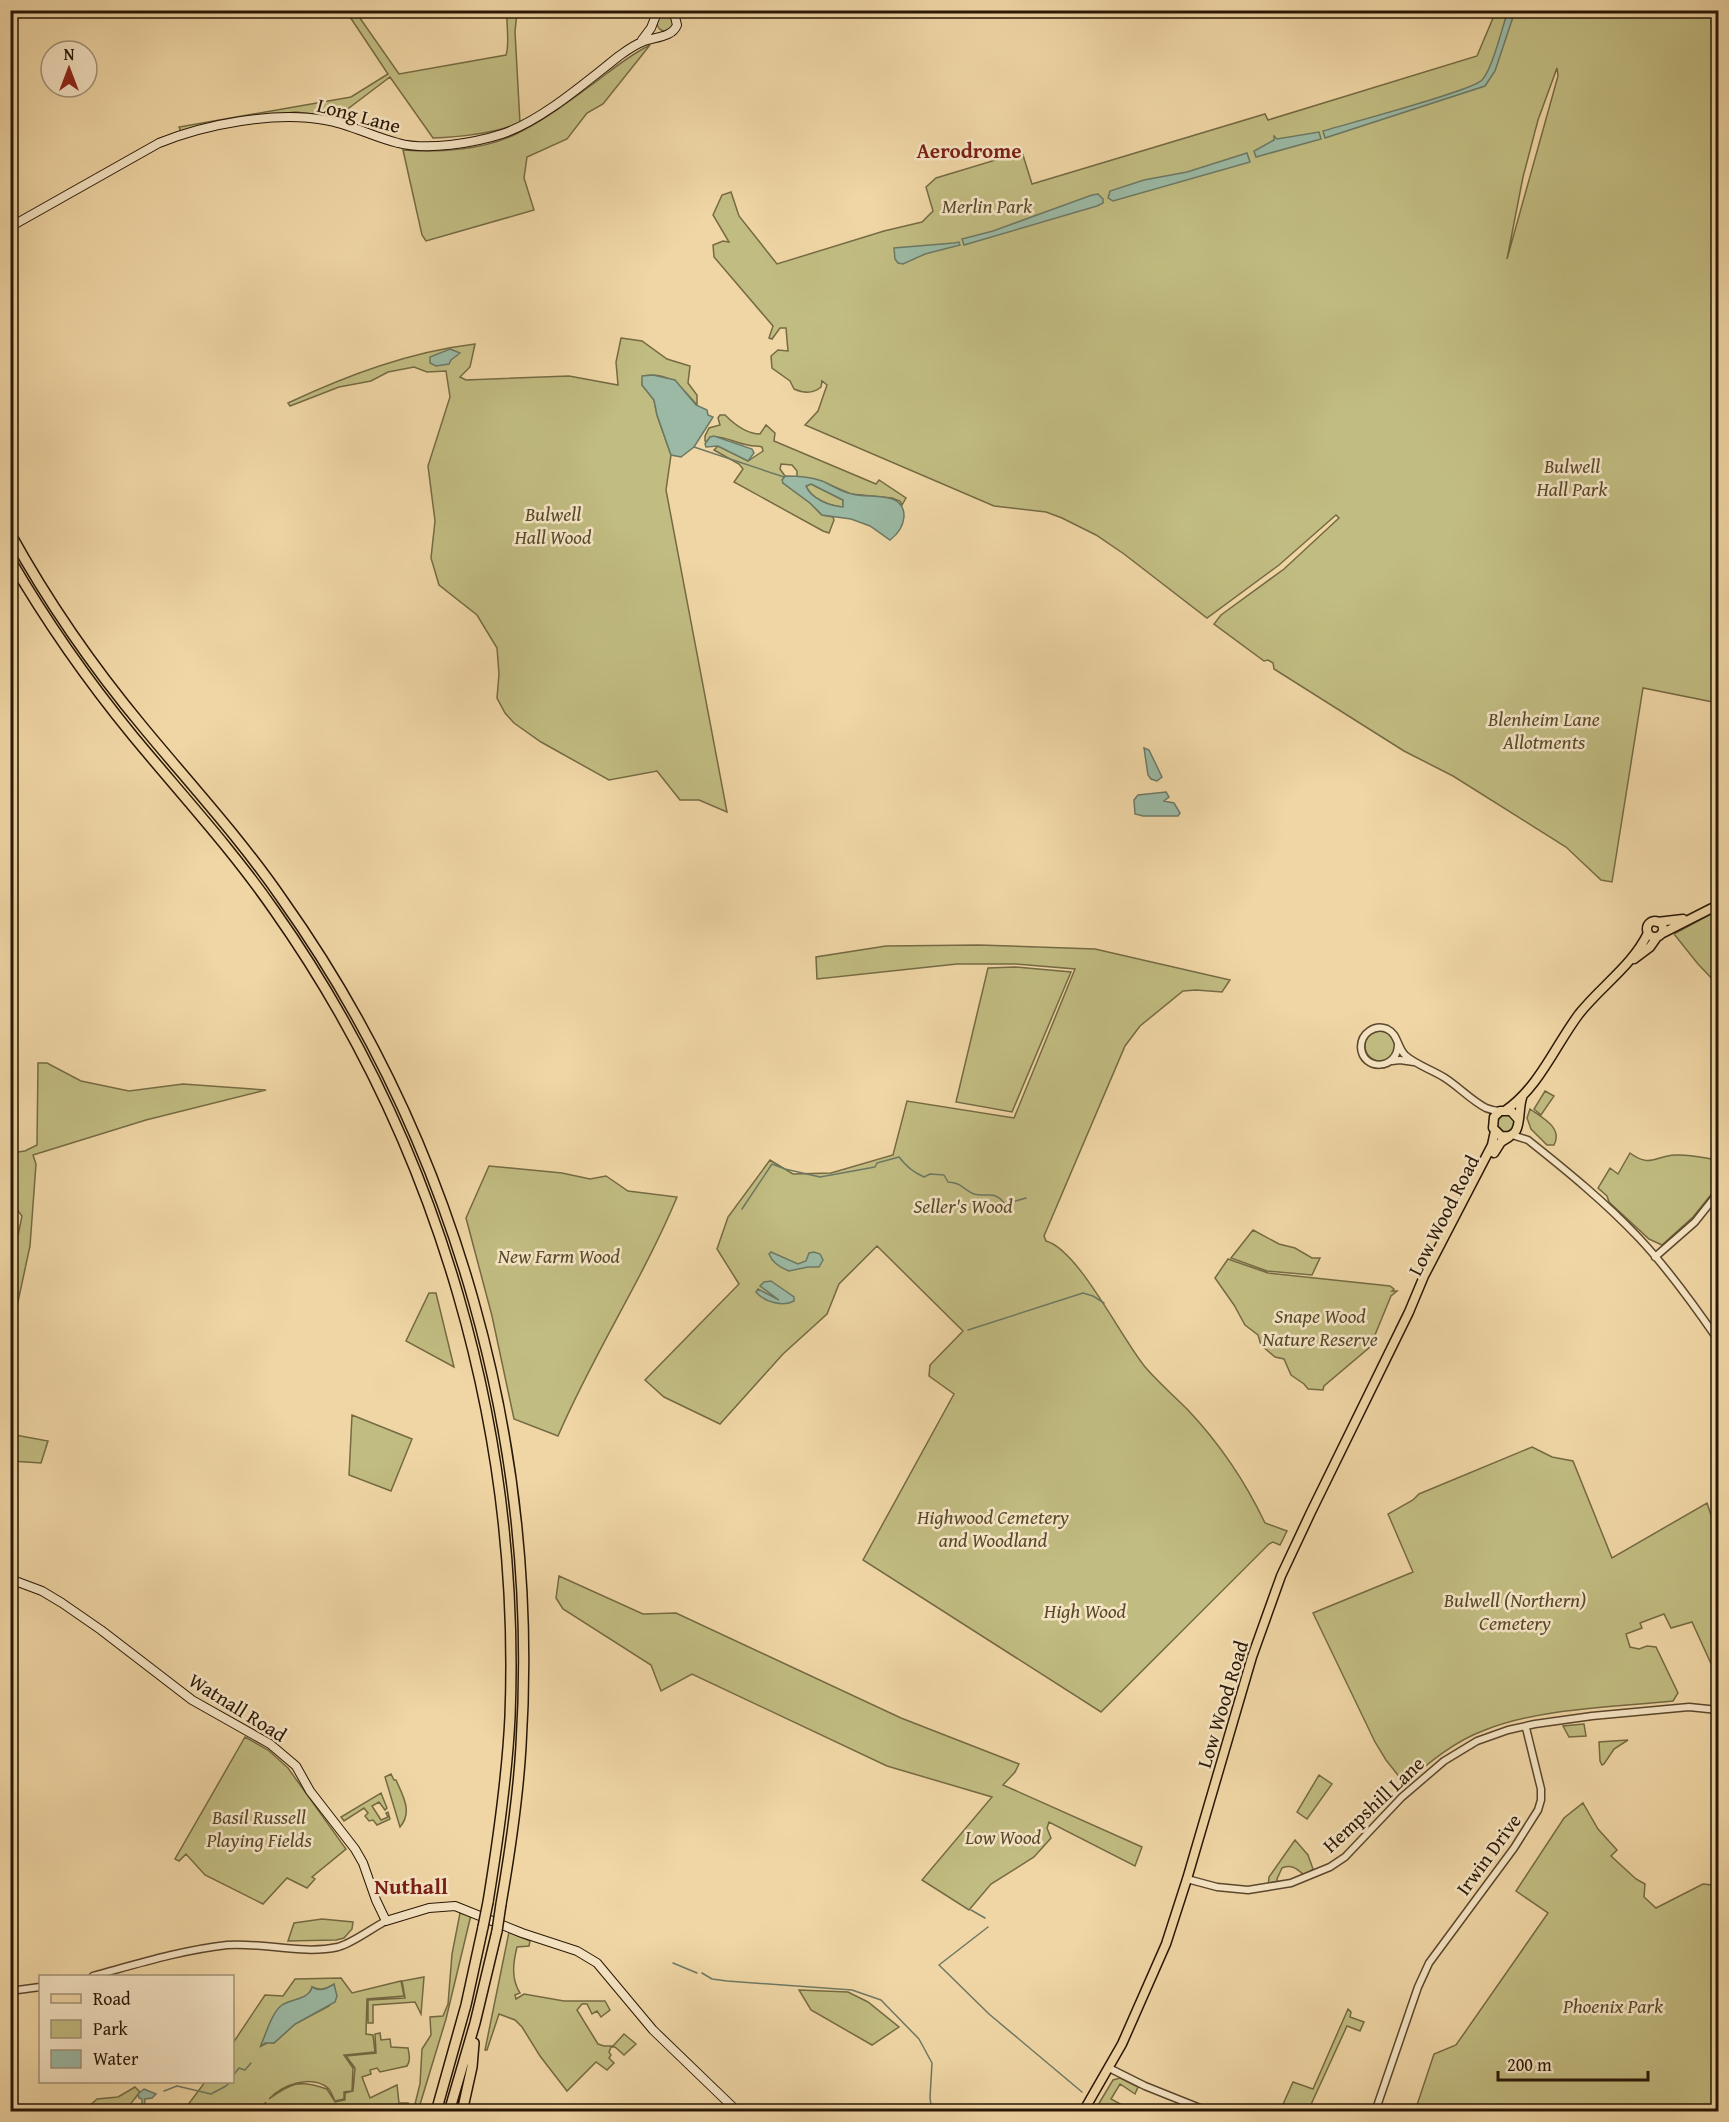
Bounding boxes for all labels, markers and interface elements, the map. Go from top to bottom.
north arrow [39,39,99,99]
text: N [64,42,75,66]
street label: Long Lane [314,90,404,140]
district label: Aerodrome [916,135,1022,166]
park label: Merlin Park [942,191,1033,220]
park label: Bulwell Hall Park [1536,451,1608,503]
park label: Bulwell Hall Wood [513,499,592,551]
park label: Blenheim Lane Allotments [1487,704,1600,756]
street label: Low Wood Road [1400,1149,1486,1280]
park label: Seller's Wood [913,1191,1013,1220]
park label: New Farm Wood [497,1241,621,1270]
park label: Snape Wood Nature Reserve [1261,1301,1378,1353]
park label: Highwood Cemetery and Woodland [916,1502,1069,1554]
park label: Bulwell (Northern) Cemetery [1443,1585,1586,1637]
park label: High Wood [1043,1596,1127,1625]
street label: Low Wood Road [1189,1636,1255,1771]
street label: Watnall Road [183,1665,293,1749]
street label: Hempshill Lane [1316,1749,1430,1859]
park label: Basil Russell Playing Fields [205,1802,312,1854]
street label: Irwin Drive [1448,1807,1528,1901]
park label: Low Wood [964,1822,1041,1851]
district label: Nuthall [374,1870,448,1902]
legend [39,1975,234,2083]
text: Road [93,1985,131,2012]
park label: Phoenix Park [1562,1991,1664,2020]
text: Park [93,2015,129,2042]
scale bar [1498,2044,1648,2082]
text: Water [93,2045,139,2072]
text: 200 m [1507,2051,1552,2078]

